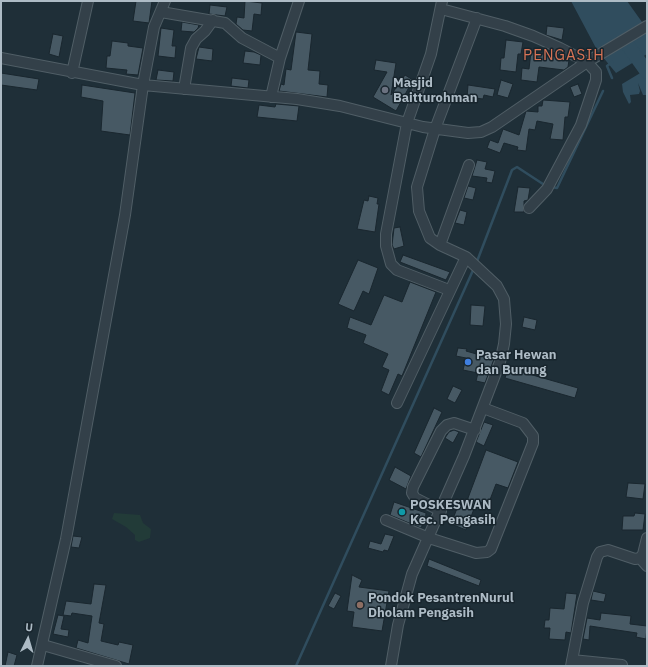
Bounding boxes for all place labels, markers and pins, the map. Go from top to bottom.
place label: Masjid Baitturohman [393,75,477,106]
marker: Masjid Baitturohman [380,85,390,95]
place label: Pasar Hewan dan Burung [476,347,557,378]
marker: Pasar Hewan dan Burung [463,357,473,367]
place label: POSKESWAN Kec. Pengasih [410,497,496,528]
marker: POSKESWAN Kec. Pengasih [397,507,407,517]
place label: Pondok PesantrenNurul Dholam Pengasih [368,590,514,621]
marker: Pondok PesantrenNurul Dholam Pengasih [355,600,365,610]

